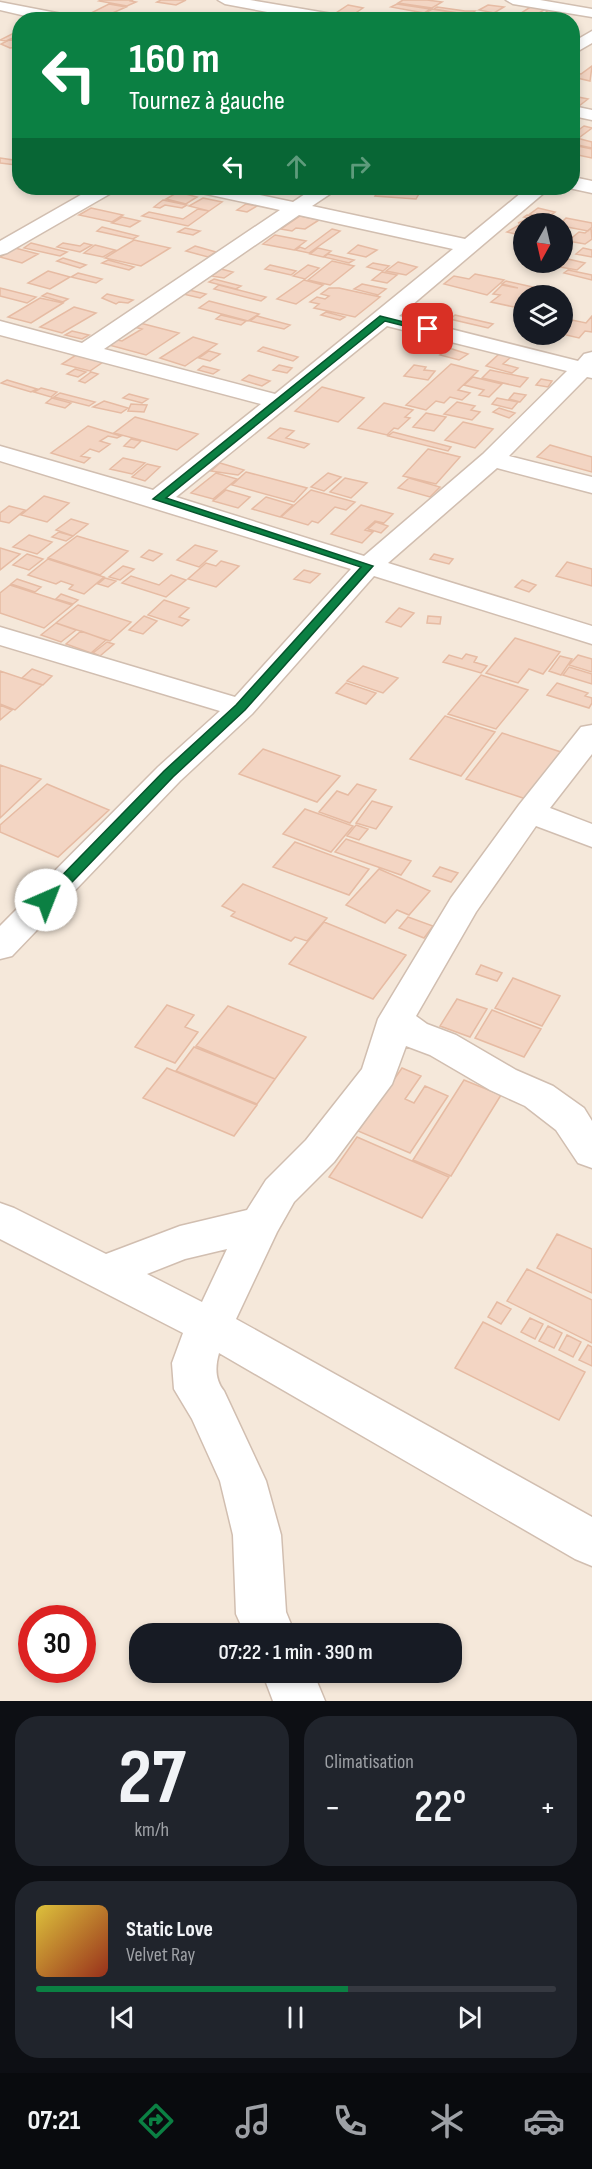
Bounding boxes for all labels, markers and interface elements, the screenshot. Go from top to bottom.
text: 160 m [129,34,220,85]
icon: left [30,36,108,114]
text: Tournez à gauche [129,85,285,117]
icon: left [217,150,250,183]
icon: ahead [280,150,313,183]
icon: right [343,150,376,183]
north arrow [513,213,573,273]
map controls [513,213,573,345]
button: layers [513,285,573,345]
pin [402,303,453,354]
icon: arrive [411,312,444,345]
position arrow [14,868,78,932]
speed limit sign: 30 [18,1605,96,1683]
text: 07:22 · 1 min · 390 m [218,1639,373,1666]
text: 27 [118,1732,186,1825]
text: Climatisation [325,1750,414,1774]
text: 22° [414,1780,466,1835]
text: − [325,1788,341,1828]
text: + [540,1788,556,1828]
text: km/h [134,1818,169,1842]
text: Static Love [126,1916,213,1943]
text: Velvet Ray [126,1943,195,1967]
icon: previous [106,2001,139,2034]
icon: pause [279,2001,312,2034]
icon: next [453,2001,486,2034]
icon: directions [135,2100,177,2142]
icon: music [232,2100,274,2142]
icon: phone [329,2100,371,2142]
icon: climate [426,2100,468,2142]
icon: car [523,2100,565,2142]
text: 07:21 [27,2105,80,2137]

